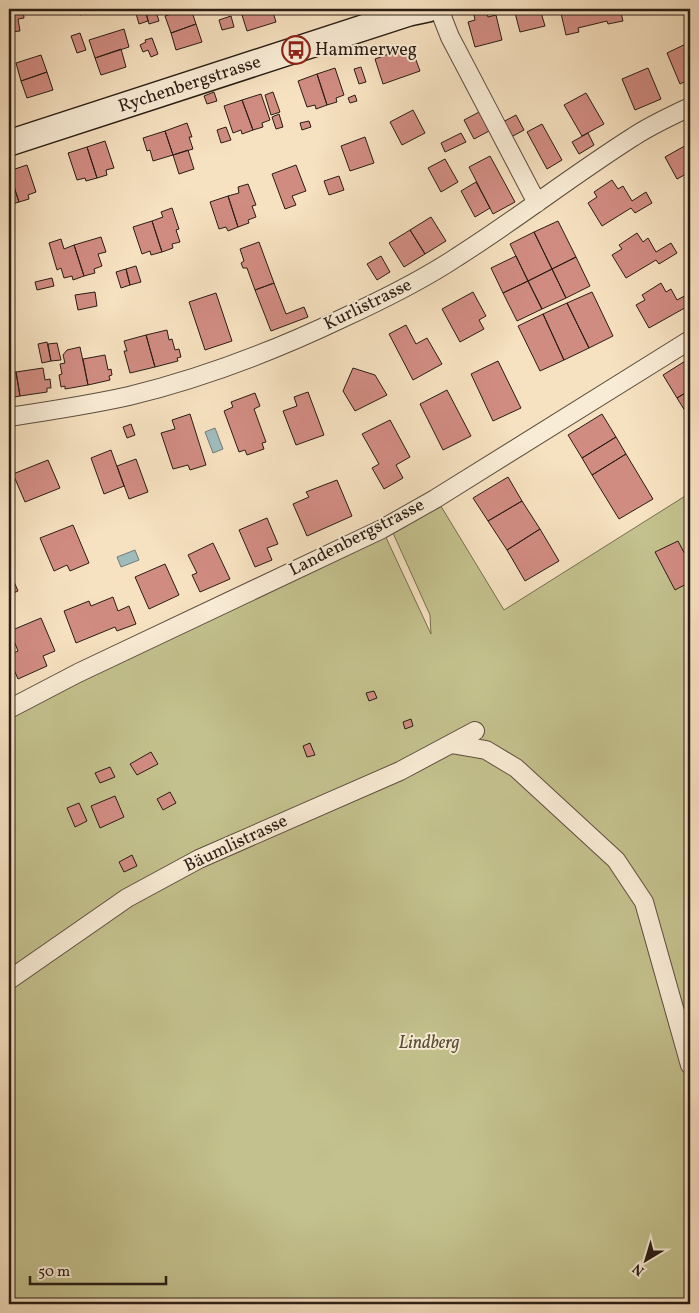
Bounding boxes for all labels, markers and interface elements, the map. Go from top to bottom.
bus stop icon: Hammerweg [281,35,311,65]
place label: Hammerweg [315,38,417,63]
street label: Rychenbergstrasse [115,49,264,119]
street label: Kurlistrasse [320,273,416,337]
street label: Landenbergstrasse [285,493,429,583]
street label: Bäumlistrasse [180,809,292,879]
park label: Lindberg [399,1031,459,1056]
north arrow [622,1236,672,1286]
scale bar [30,1253,166,1285]
text: N [629,1258,649,1280]
text: 50 m [38,1262,70,1283]

